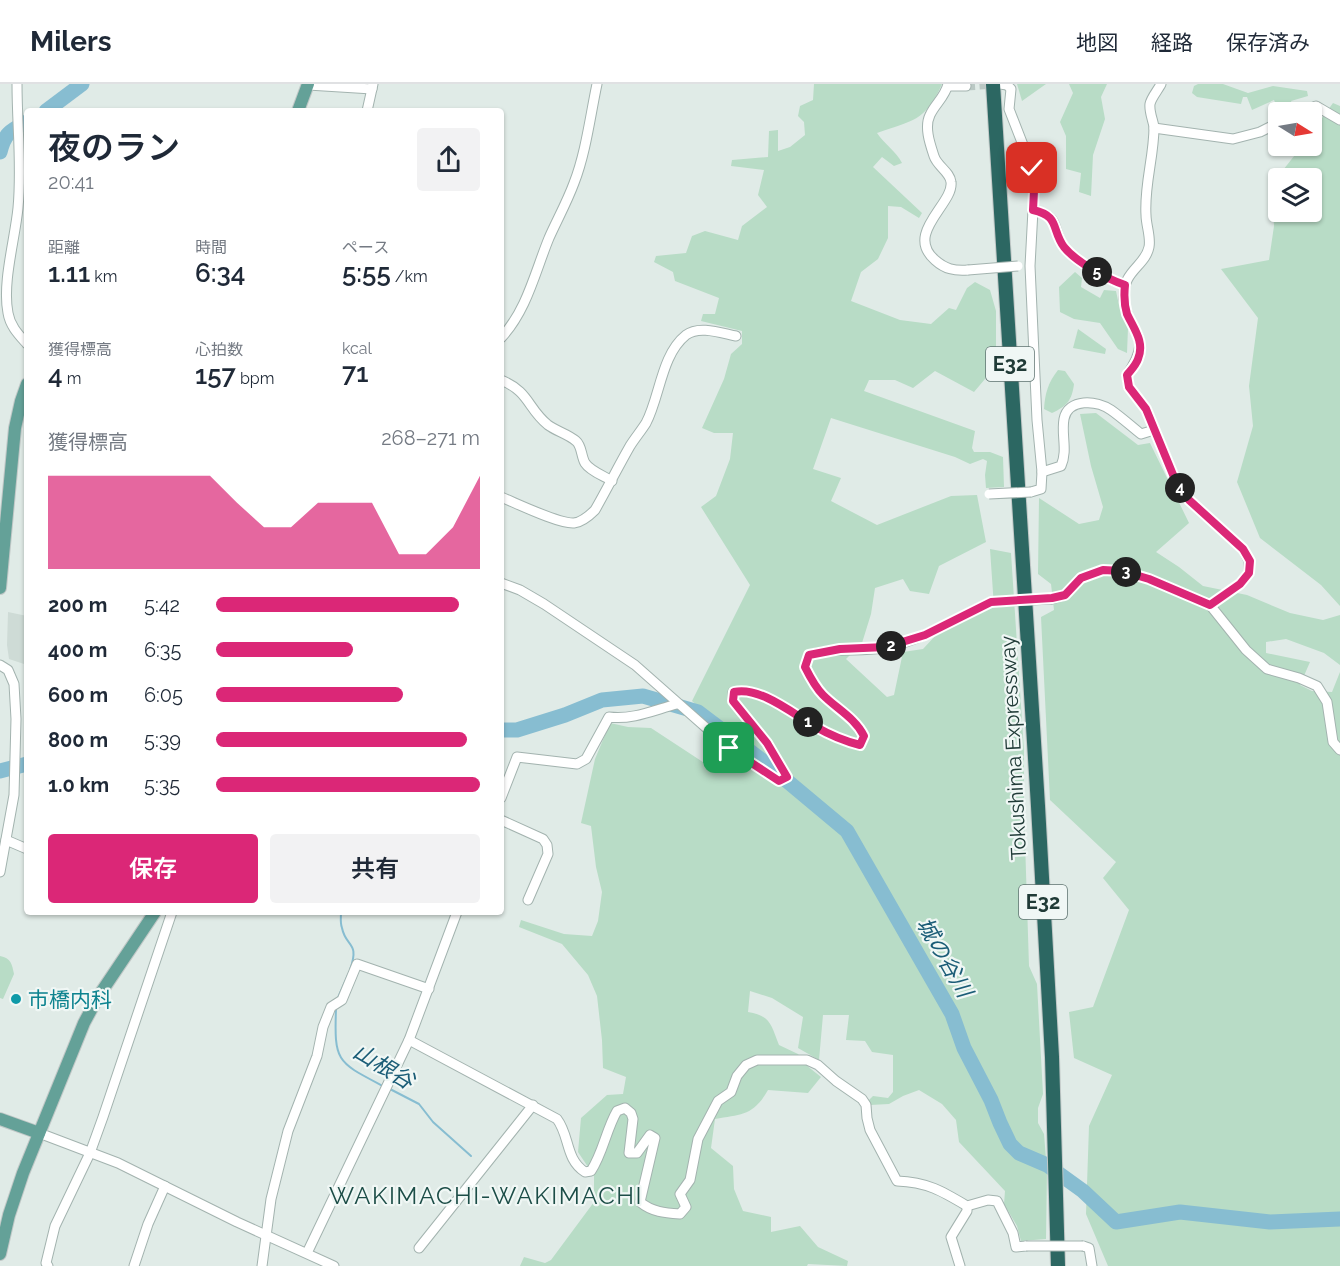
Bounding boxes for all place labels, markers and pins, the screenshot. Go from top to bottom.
pin [1006,142,1057,193]
pin: 5 [1082,257,1112,287]
pin: 4 [1165,473,1195,503]
pin: 3 [1111,557,1141,587]
pin: 2 [876,631,906,661]
pin: 1 [793,707,823,737]
pin [703,722,754,773]
place label: 市橋内科 [28,987,112,1012]
marker: 市橋内科 [9,992,23,1006]

